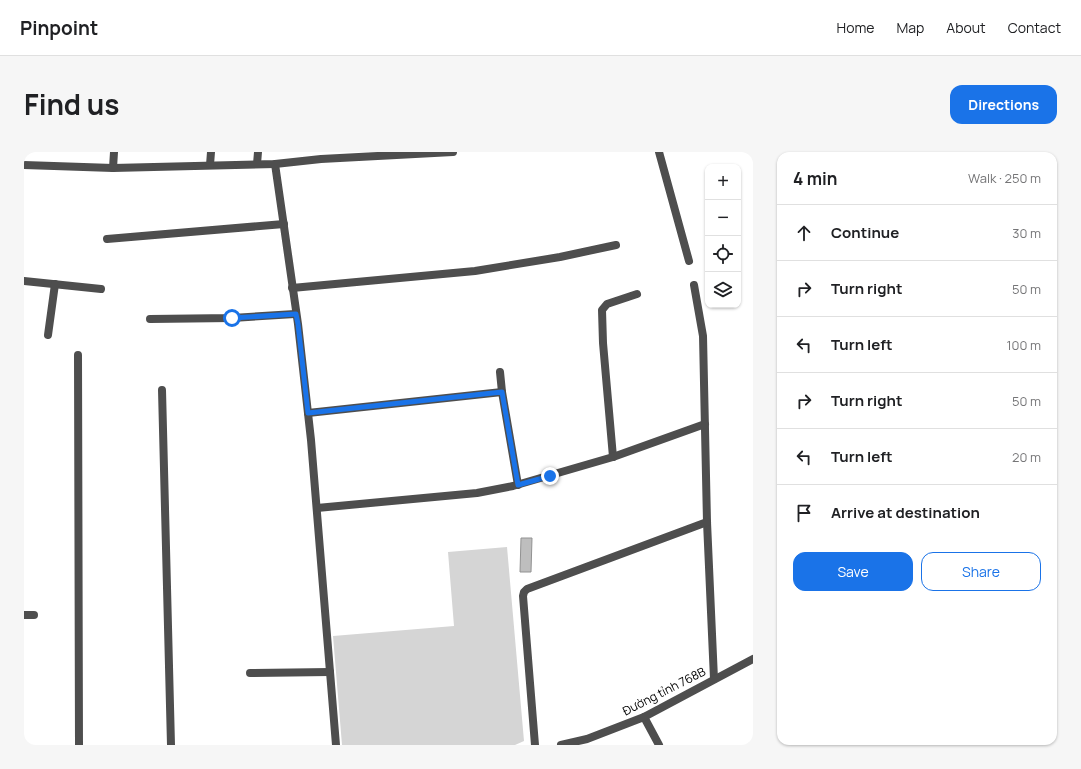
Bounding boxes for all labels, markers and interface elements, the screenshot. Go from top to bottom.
text: Pinpoint [20,15,98,41]
text: Home [837,18,874,37]
text: Map [896,18,924,37]
text: About [946,18,986,37]
text: Contact [1008,18,1061,37]
text: Find us [24,85,119,123]
button: Directions [950,85,1057,124]
map controls [705,164,741,308]
button: + [705,164,741,200]
text: 4 min [793,167,837,190]
text: Walk · 250 m [968,169,1041,187]
button: − [705,200,741,236]
icon: ahead [793,222,815,244]
text: Continue [831,222,899,243]
text: 30 m [1012,224,1041,242]
button: locate [705,236,741,272]
button: layers [705,272,741,308]
icon: right [793,278,815,300]
text: Turn right [831,278,902,299]
text: 50 m [1012,280,1041,298]
route start [223,309,241,327]
icon: left [793,334,815,356]
text: Turn left [831,334,893,355]
text: 100 m [1006,336,1041,354]
icon: right [793,390,815,412]
text: Turn right [831,390,902,411]
text: 50 m [1012,392,1041,410]
icon: left [793,446,815,468]
text: Turn left [831,446,893,467]
text: 20 m [1012,448,1041,466]
route end [541,467,559,485]
icon: arrive [793,502,815,524]
text: Arrive at destination [831,502,980,523]
button: Save [793,552,913,591]
button: Share [921,552,1041,591]
street label: Đường tỉnh 768B [620,663,708,719]

